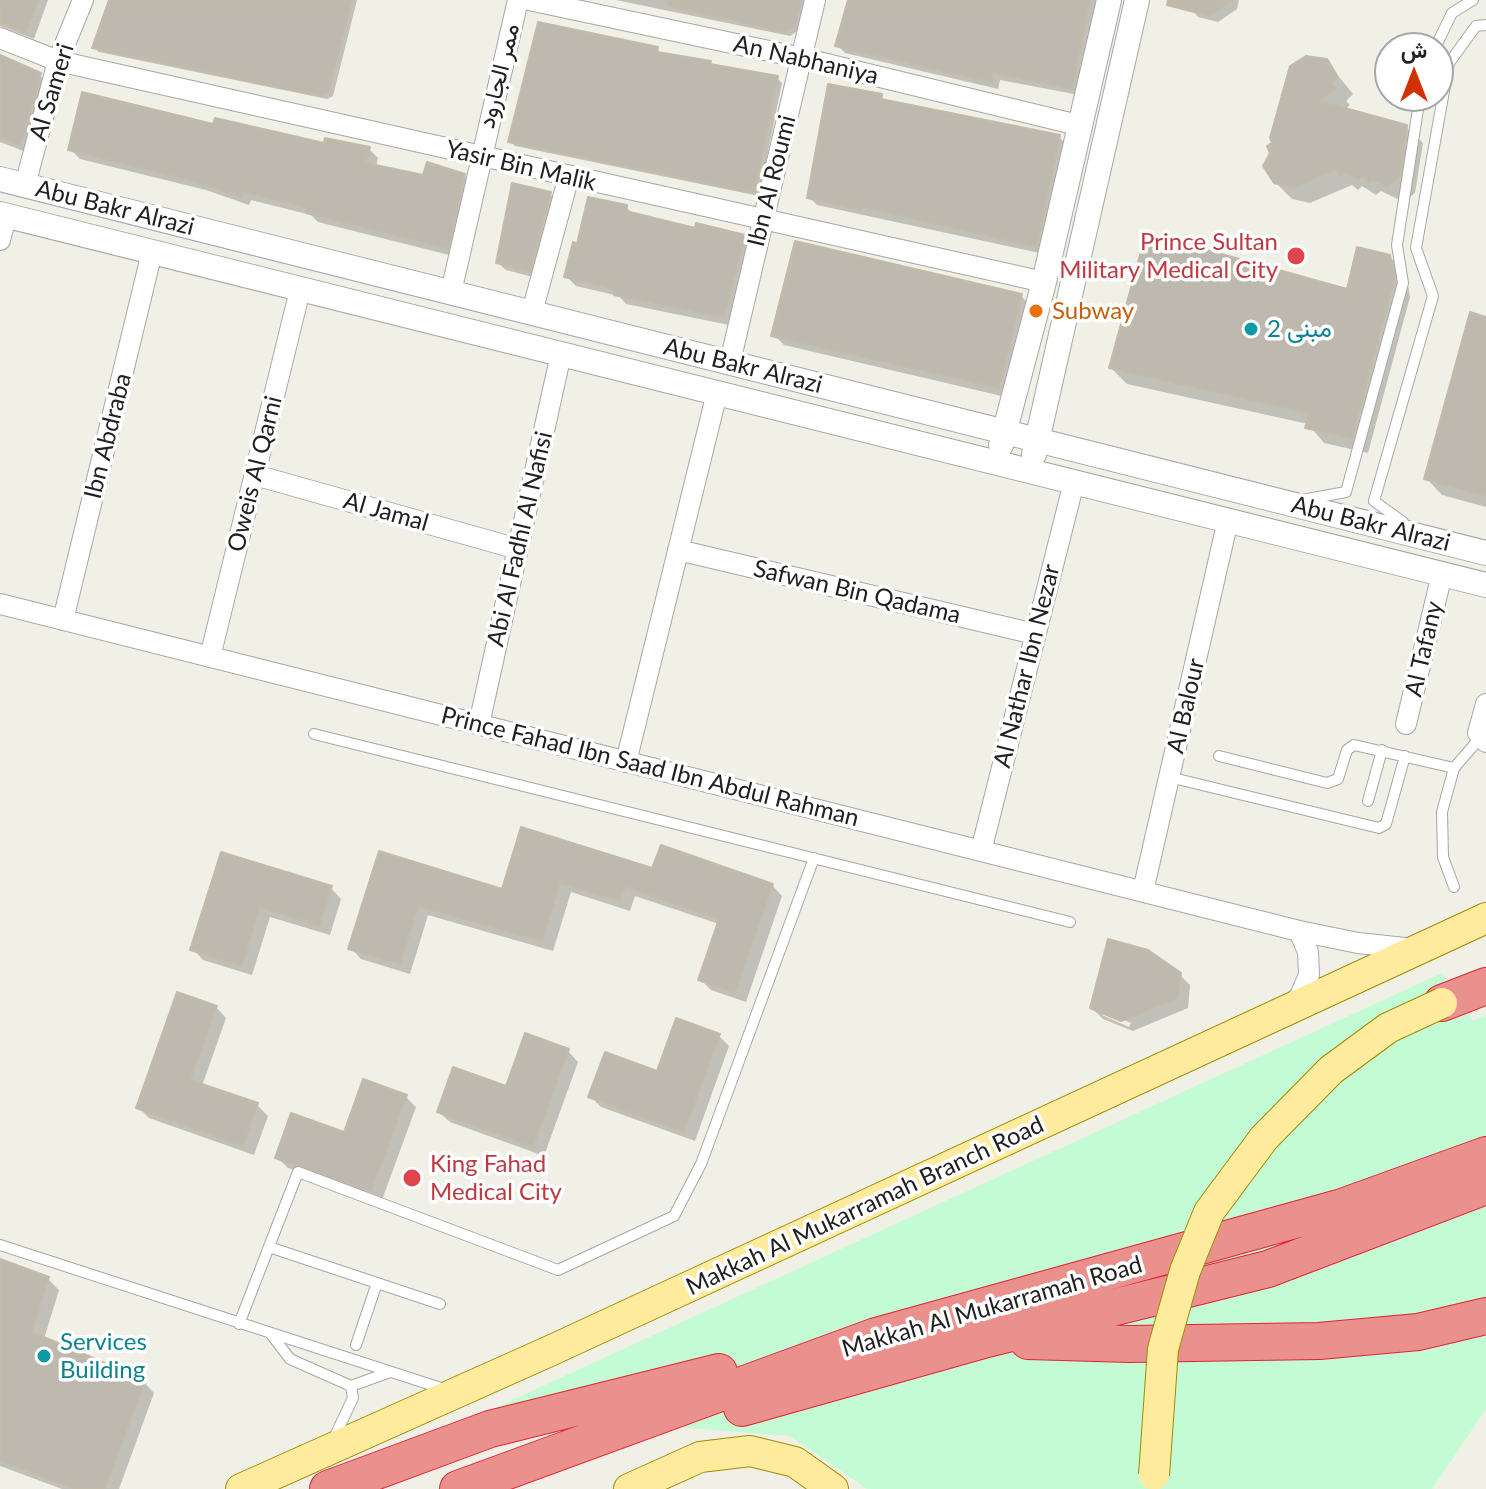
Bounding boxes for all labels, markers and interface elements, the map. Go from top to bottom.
street label: ممر الجارود [472,21,526,131]
street label: An Nabhaniya [731,29,881,91]
north arrow [1374,32,1454,112]
text: ش [1401,36,1427,63]
street label: Al Sameri [24,40,80,144]
street label: Ibn Al Roumi [742,112,802,250]
street label: Yasir Bin Malik [443,135,599,197]
street label: Abu Bakr Alrazi [33,174,197,242]
place label: Prince Sultan Military Medical City [1059,228,1278,284]
marker: Prince Sultan Military Medical City [1285,245,1307,267]
place label: Subway [1052,297,1134,325]
marker: Subway [1027,302,1045,320]
place label: مبنى 2 [1267,315,1332,343]
marker: مبنى 2 [1242,320,1260,338]
street label: Abu Bakr Alrazi [661,332,825,400]
street label: Ibn Abdraba [78,370,138,502]
street label: Oweis Al Qarni [222,393,288,555]
street label: Abi Al Fadhl Al Nafisi [481,429,559,649]
street label: Al Jamal [340,486,432,538]
street label: Abu Bakr Alrazi [1289,490,1453,558]
street label: Safwan Bin Qadama [751,554,963,630]
street label: Al Nathar Ibn Nezar [988,562,1066,770]
street label: Al Tafany [1399,599,1449,699]
street label: Al Balour [1161,656,1211,756]
street label: Prince Fahad Ibn Saad Ibn Abdul Rahman [438,701,862,833]
street label: Makkah Al Mukarramah Branch Road [682,1110,1048,1302]
place label: King Fahad Medical City [430,1150,562,1206]
marker: King Fahad Medical City [401,1167,423,1189]
street label: Makkah Al Mukarramah Road [839,1250,1145,1364]
place label: Services Building [60,1328,147,1384]
marker: Services Building [35,1347,53,1365]

